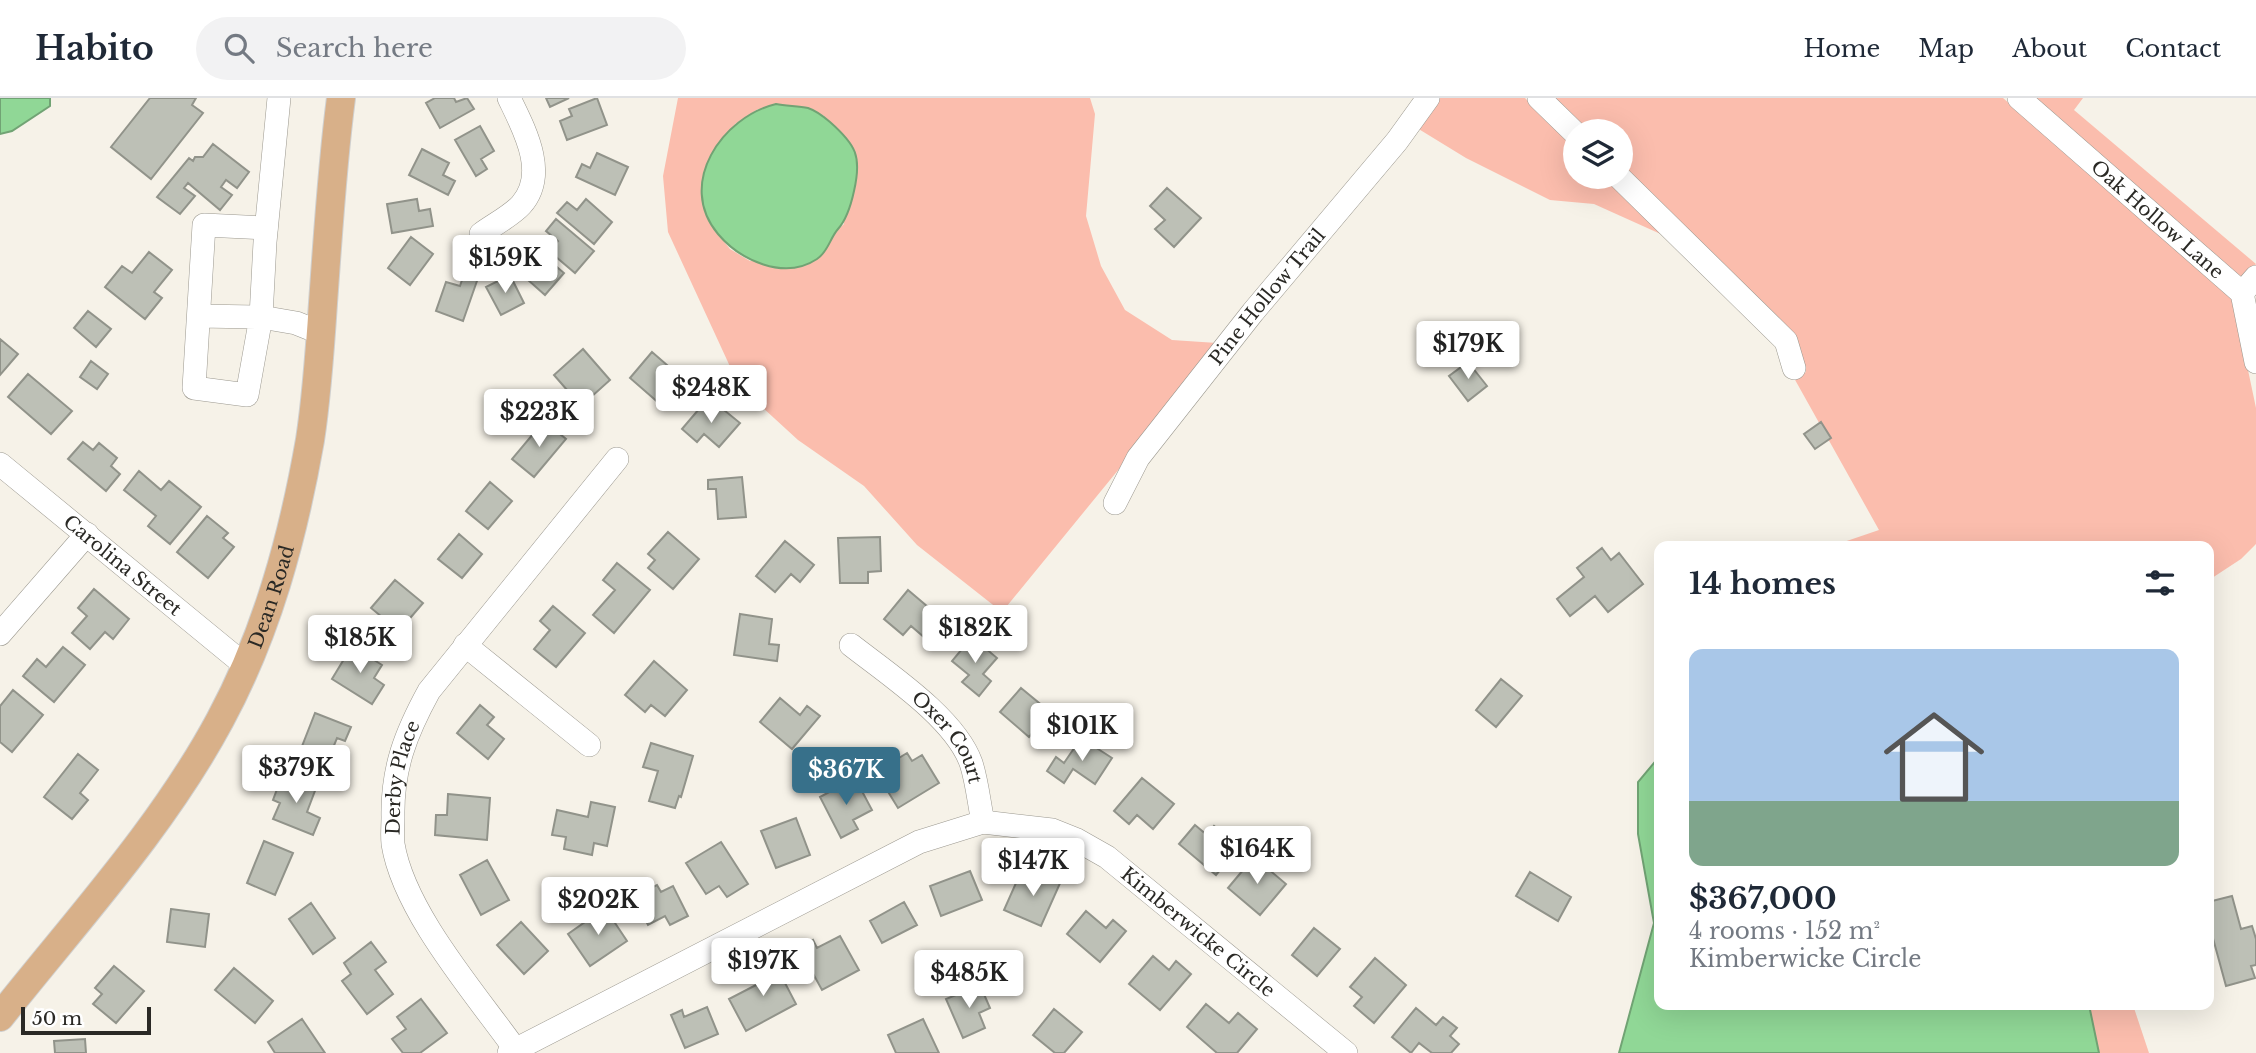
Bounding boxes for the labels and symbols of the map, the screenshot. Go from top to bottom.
street label: Oak Hollow Lane [2086,155,2228,284]
street label: Pine Hollow Trail [1205,224,1330,370]
pin: $159K [456,236,554,295]
pin: $179K [1419,322,1517,381]
pin: $248K [662,366,760,425]
pin: $223K [490,390,588,449]
street label: Carolina Street [59,510,187,621]
street label: Dean Road [244,542,299,652]
pin: $182K [926,606,1024,665]
pin: $185K [311,616,409,675]
street label: Oxer Court [907,686,987,786]
pin: $101K [1033,704,1131,763]
street label: Derby Place [381,717,425,835]
pin: $379K [247,746,345,805]
pin: $367K [797,748,895,807]
pin: $164K [1208,826,1306,886]
pin: $147K [984,838,1082,898]
street label: Kimberwicke Circle [1116,862,1279,1002]
pin: $202K [549,878,647,937]
pin: $197K [714,939,812,998]
pin: $485K [920,950,1018,1010]
scale bar [21,1004,150,1036]

